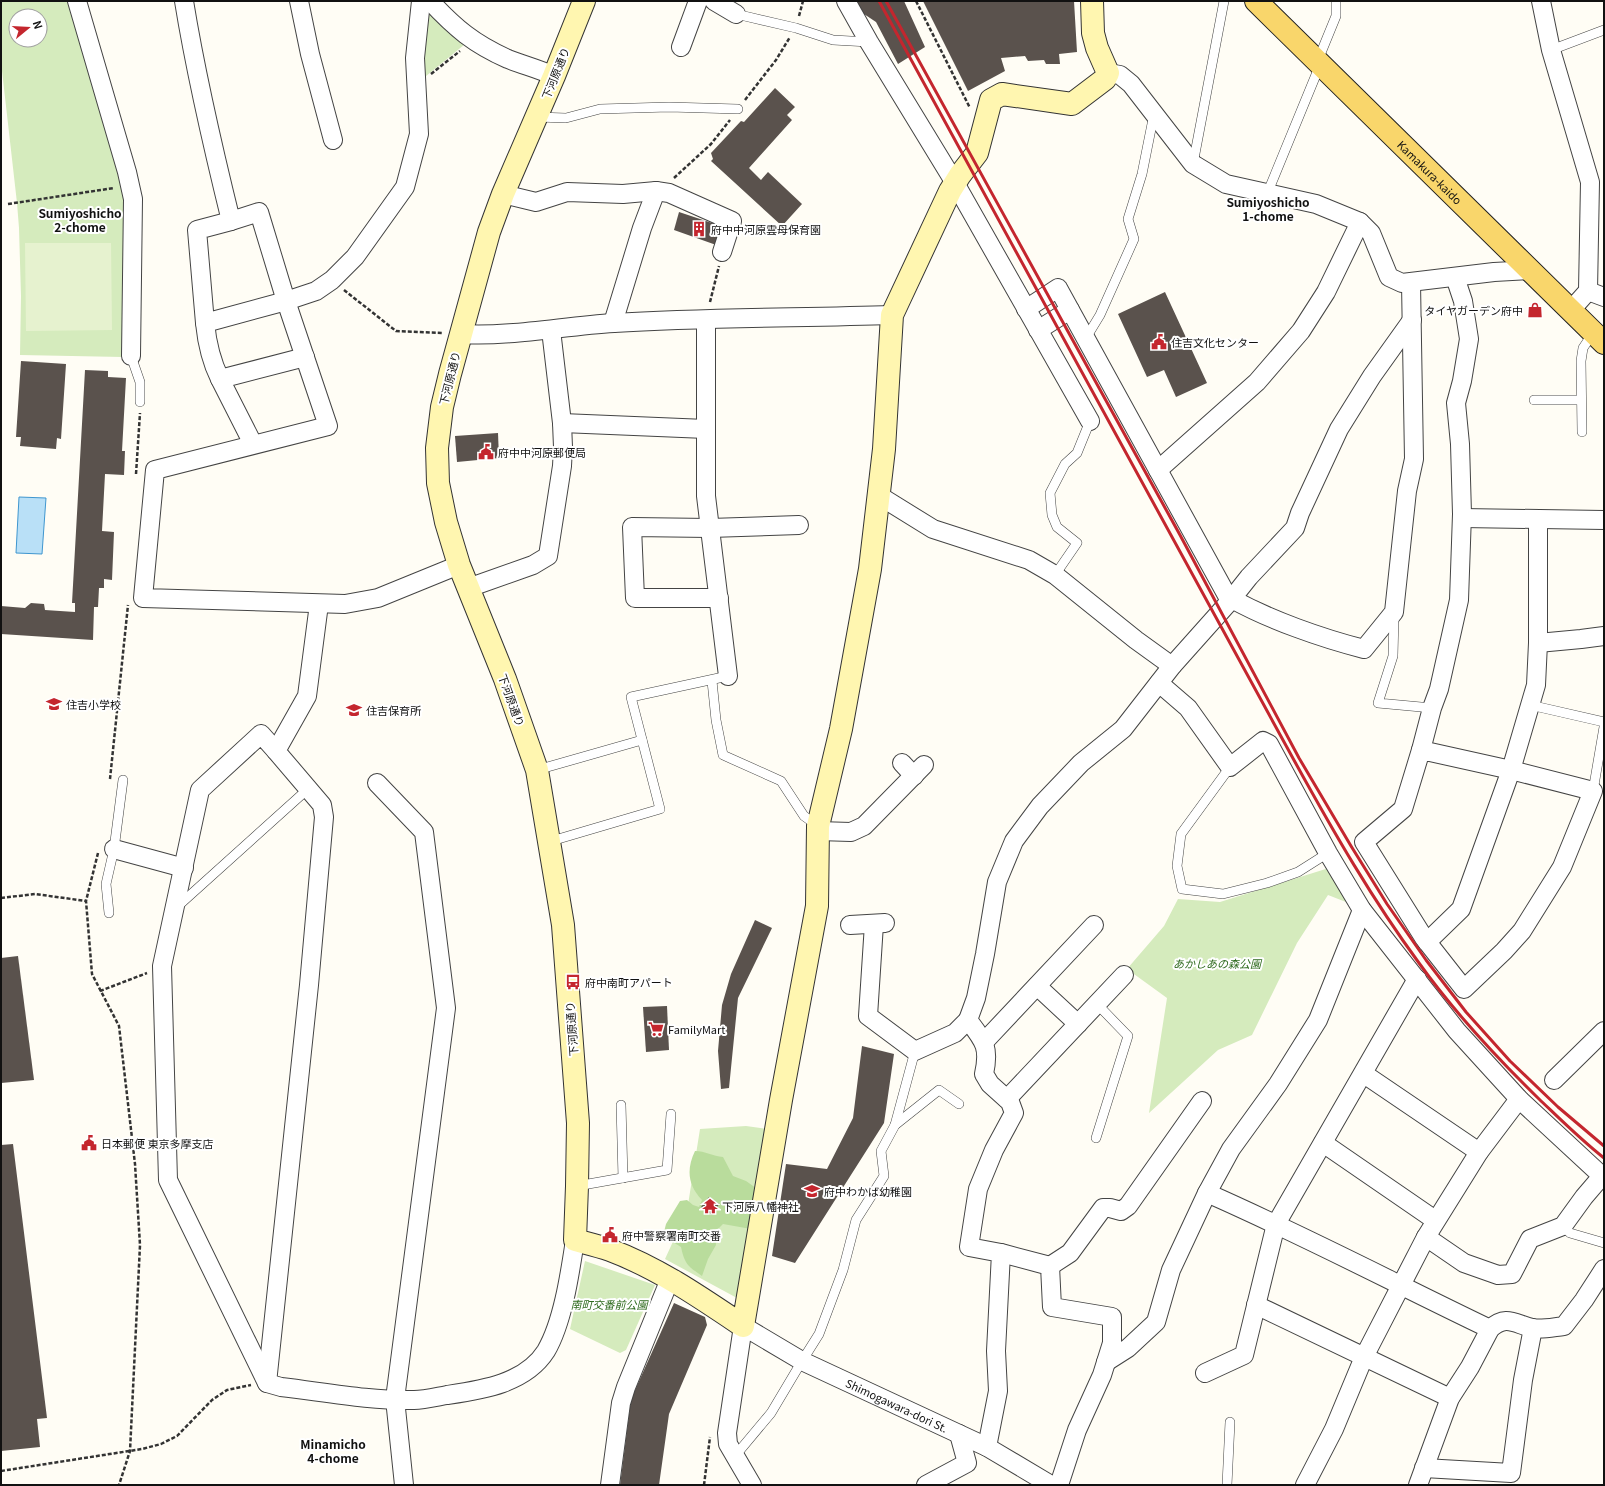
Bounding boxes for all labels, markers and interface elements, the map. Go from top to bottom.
north arrow [8,8,48,48]
text: N [30,18,47,31]
street label: 下河原通り [537,45,573,101]
street label: Kamakura-kaido [1394,137,1466,208]
district label: Sumiyoshicho 1-chome [1226,193,1310,224]
district label: Sumiyoshicho 2-chome [38,204,122,235]
building icon: 府中中河原雲母保育園 [690,220,708,238]
place label: 府中中河原雲母保育園 [711,221,821,237]
shop icon: タイヤガーデン府中 [1526,301,1544,319]
place label: タイヤガーデン府中 [1424,302,1523,318]
public building icon: 住吉文化センター [1150,333,1168,351]
place label: 住吉文化センター [1171,334,1259,350]
street label: 下河原通り [435,349,463,407]
public building icon: 府中中河原郵便局 [477,443,495,461]
place label: 府中中河原郵便局 [498,444,586,460]
street label: 下河原通り [495,671,529,729]
school or university icon: 住吉小学校 [45,695,63,713]
place label: 住吉小学校 [66,696,121,712]
school or university icon: 住吉保育所 [345,701,363,719]
place label: 住吉保育所 [366,702,422,718]
park label: あかしあの森公園 [1173,955,1263,971]
bus stop icon: 府中南町アパート [564,973,582,991]
place label: 府中南町アパート [585,974,673,990]
street label: 下河原通り [561,1001,581,1057]
supermarket icon: FamilyMart [647,1020,665,1038]
place label: FamilyMart [668,1021,725,1037]
public building icon: 日本郵便 東京多摩支店 [80,1134,98,1152]
place label: 日本郵便 東京多摩支店 [101,1135,213,1151]
school or university icon: 府中わかば幼稚園 [803,1182,821,1200]
place label: 府中わかば幼稚園 [824,1183,912,1199]
temple icon: 下河原八幡神社 [701,1197,719,1215]
place label: 下河原八幡神社 [722,1198,799,1214]
public building icon: 府中警察署南町交番 [601,1226,619,1244]
place label: 府中警察署南町交番 [622,1227,721,1243]
park label: 南町交番前公園 [571,1296,649,1312]
street label: Shimogawara-dori St. [843,1374,951,1436]
district label: Minamicho 4-chome [300,1435,366,1466]

